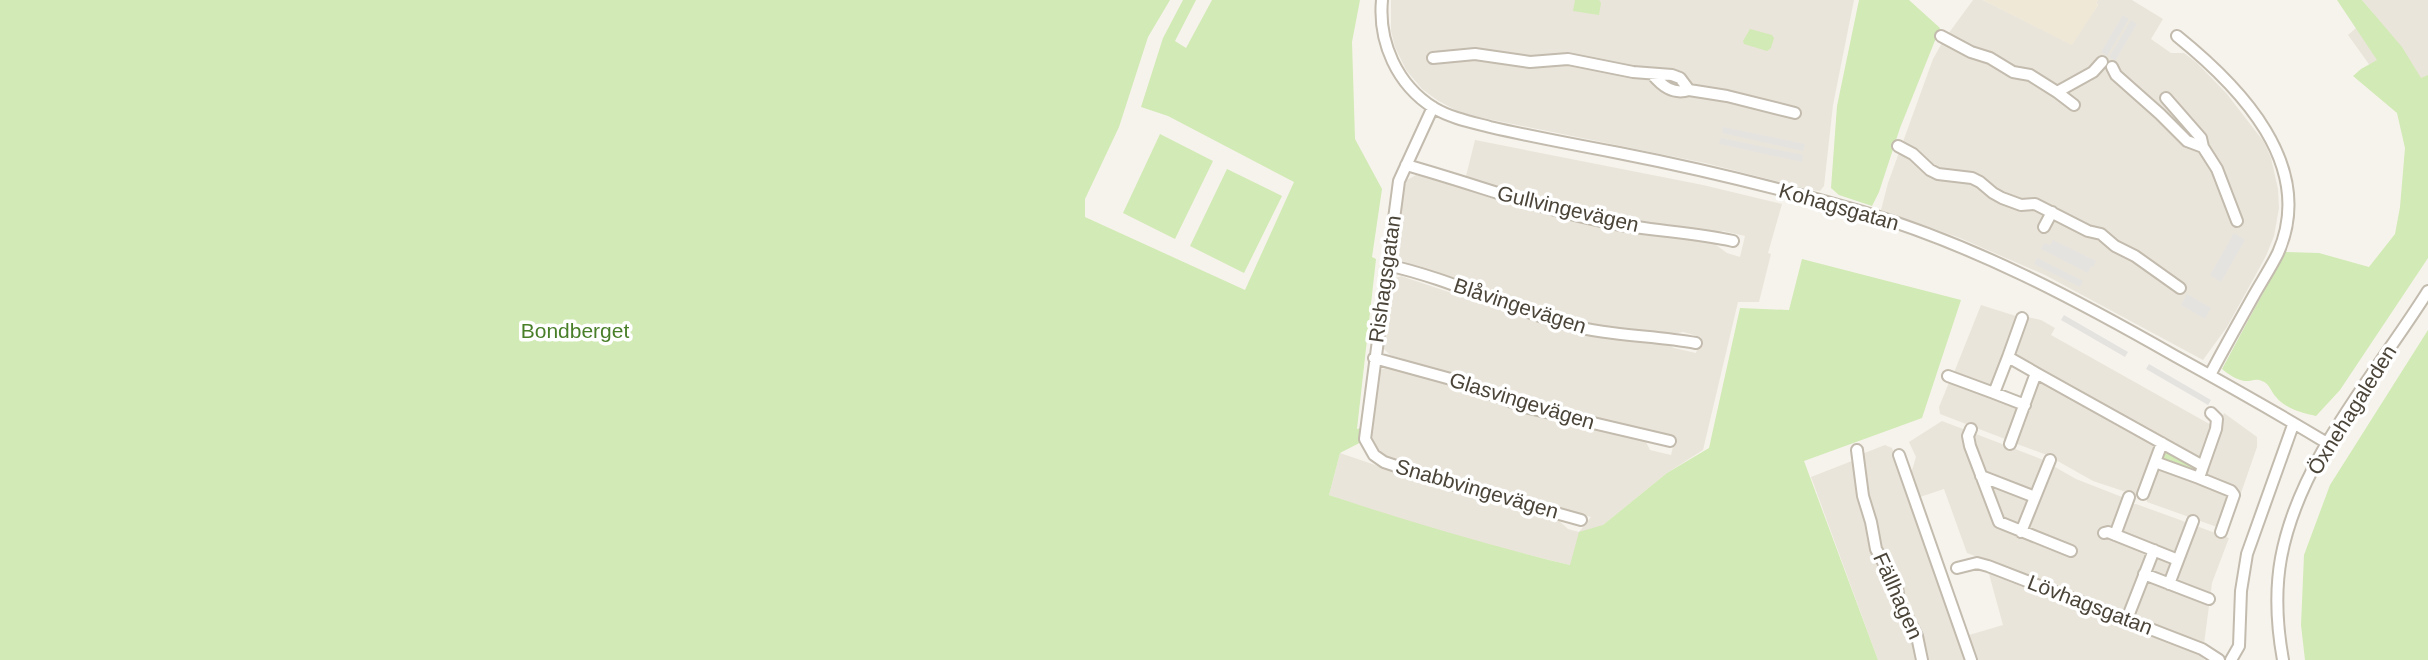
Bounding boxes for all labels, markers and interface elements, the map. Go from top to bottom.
street label: Kohagsgatan [1776,178,1902,235]
street label: Gullvingevägen [1495,181,1641,236]
street label: Rishagsgatan [1364,214,1405,344]
street label: Blåvingevägen [1451,273,1589,338]
park label: Bondberget [521,319,629,342]
street label: Öxnehagaleden [2303,341,2401,479]
street label: Glasvingevägen [1447,368,1598,434]
street label: Snabbvingevägen [1393,454,1561,523]
street label: Fällhagen [1869,549,1928,643]
street label: Lövhagsgatan [2024,570,2156,639]

